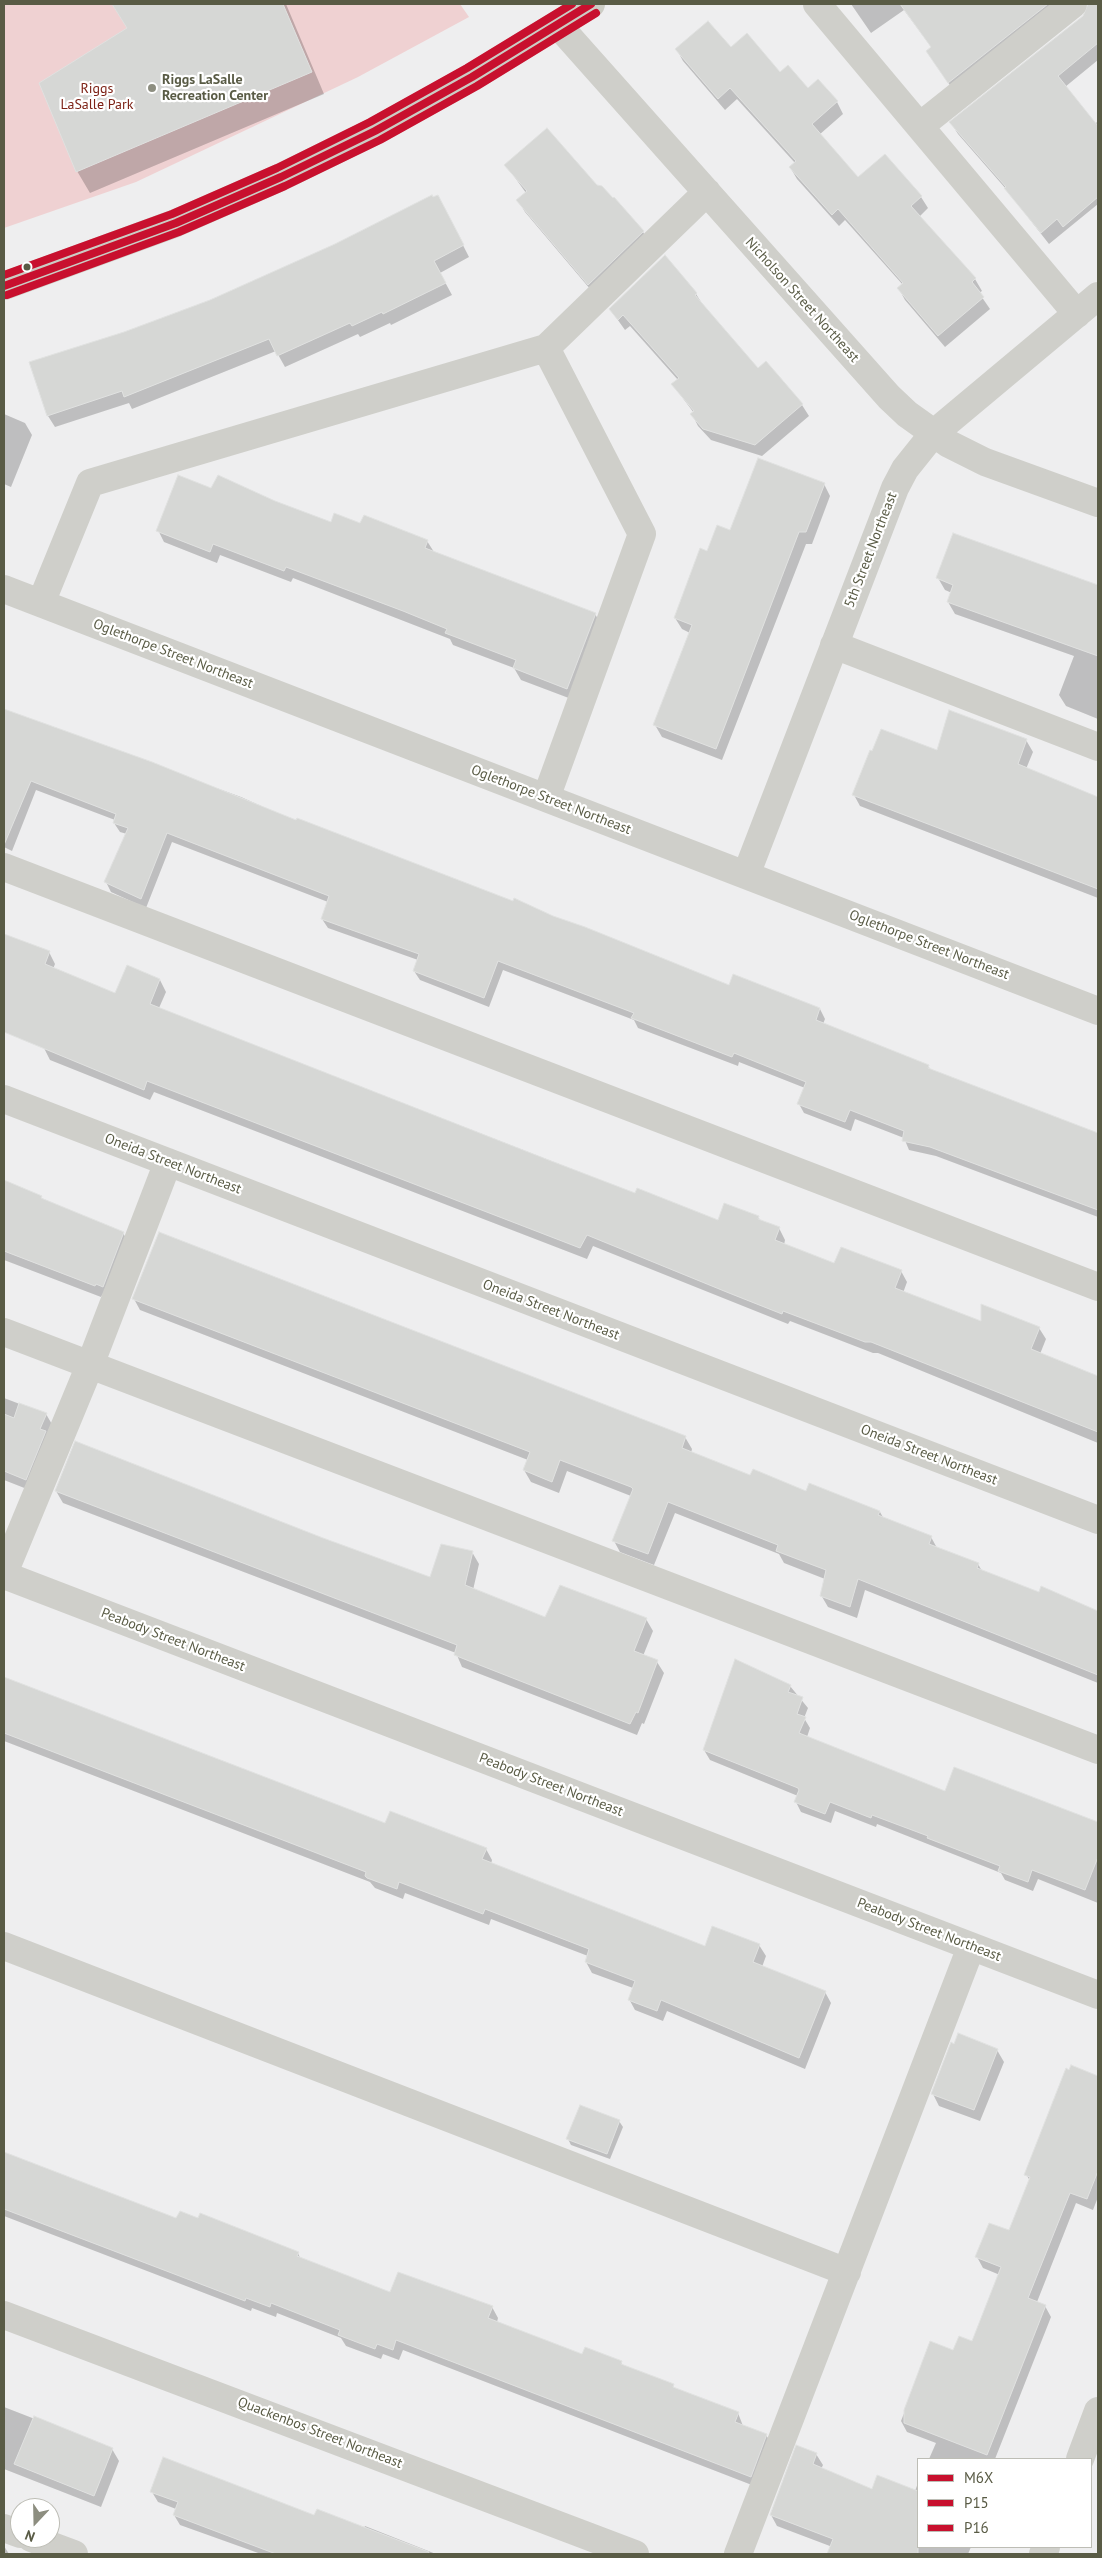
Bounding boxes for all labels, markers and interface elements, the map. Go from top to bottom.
place label: Riggs LaSalle Recreation Center [162,72,268,104]
park label: Riggs LaSalle Park [60,81,134,114]
marker: Riggs LaSalle Recreation Center [146,82,158,94]
street label: Nicholson Street Northeast [741,234,863,366]
unlabelled marker [22,262,32,272]
street label: 5th Street Northeast [841,490,901,610]
street label: Oglethorpe Street Northeast [91,616,255,692]
street label: Oglethorpe Street Northeast [469,762,633,838]
street label: Oglethorpe Street Northeast [847,907,1011,983]
street label: Oneida Street Northeast [102,1130,244,1198]
street label: Oneida Street Northeast [480,1276,622,1344]
street label: Oneida Street Northeast [858,1421,1000,1489]
street label: Peabody Street Northeast [99,1605,247,1675]
street label: Peabody Street Northeast [477,1750,625,1820]
street label: Peabody Street Northeast [855,1895,1003,1965]
street label: Quackenbos Street Northeast [235,2394,405,2472]
legend [917,2458,1092,2548]
text: M6X [964,2468,993,2487]
text: P15 [964,2493,989,2512]
north arrow [10,2498,60,2548]
text: P16 [964,2518,989,2537]
text: N [22,2526,38,2546]

